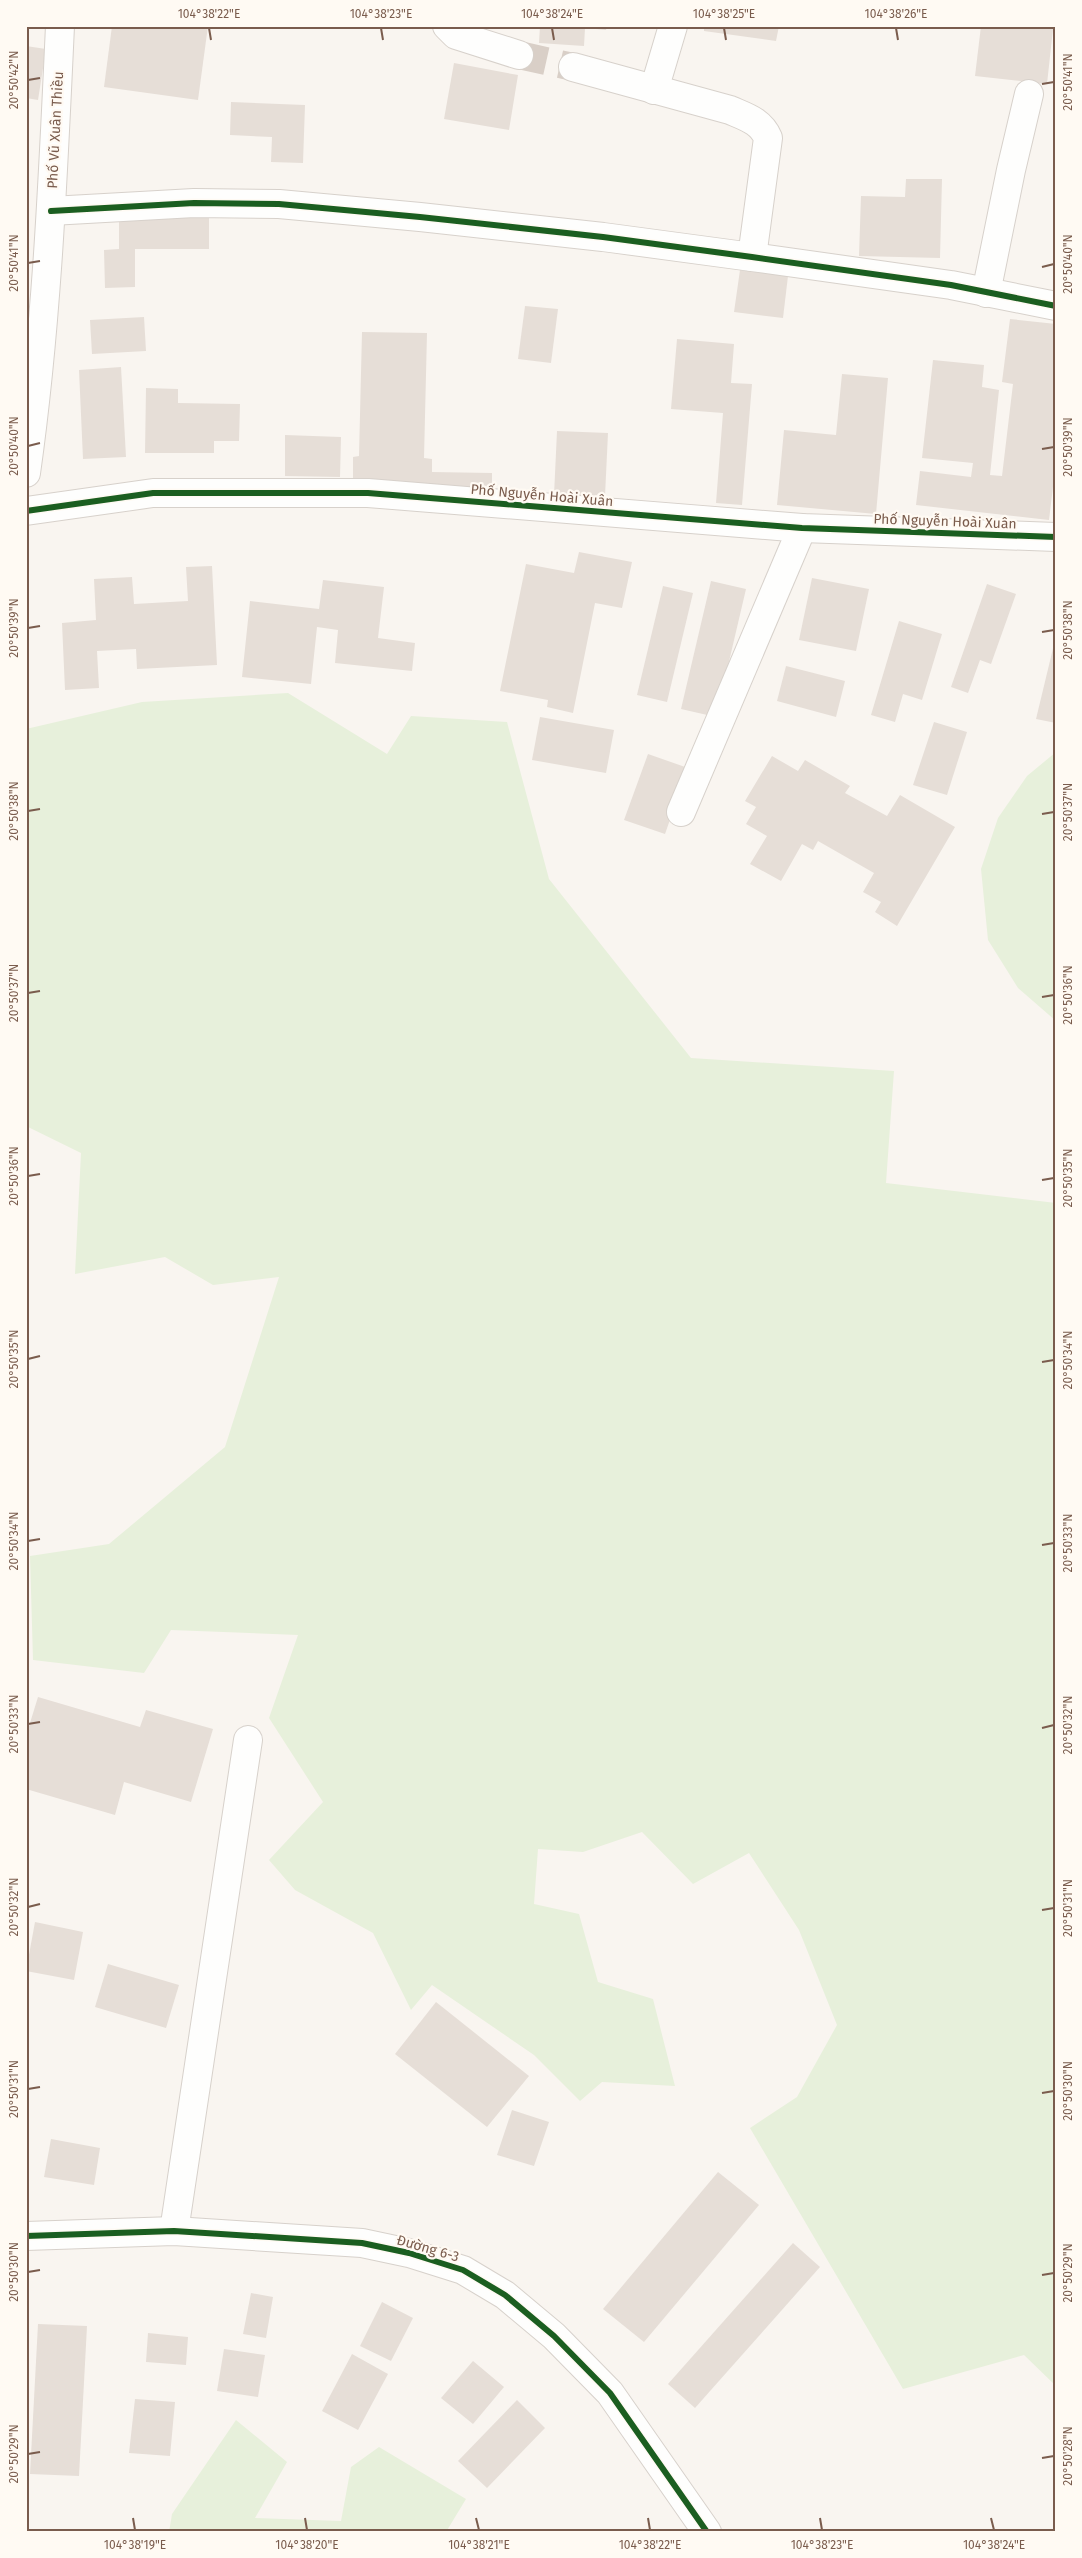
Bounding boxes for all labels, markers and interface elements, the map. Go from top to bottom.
text: 104°38'22"E [178,7,240,21]
text: 104°38'23"E [350,7,412,21]
text: 104°38'24"E [521,7,583,21]
text: 104°38'25"E [693,7,755,21]
text: 104°38'26"E [865,7,927,21]
text: 20°50'42"N [7,51,21,109]
text: 20°50'41"N [1061,53,1075,111]
street label: Phố Vũ Xuân Thiều [43,71,67,189]
text: 20°50'41"N [7,234,21,292]
text: 20°50'40"N [1061,234,1075,294]
text: 20°50'40"N [7,416,21,476]
text: 20°50'39"N [1061,417,1075,477]
street label: Phố Nguyễn Hoài Xuân [470,480,614,510]
street label: Phố Nguyễn Hoài Xuân [873,510,1017,532]
text: 20°50'39"N [7,598,21,658]
text: 20°50'38"N [1061,600,1075,660]
text: 20°50'38"N [7,781,21,841]
text: 20°50'37"N [1061,783,1075,841]
text: 20°50'37"N [7,964,21,1022]
text: 20°50'36"N [1061,965,1075,1025]
text: 20°50'36"N [7,1146,21,1206]
text: 20°50'35"N [1061,1149,1075,1207]
text: 20°50'35"N [7,1330,21,1388]
text: 20°50'34"N [1061,1331,1075,1389]
text: 20°50'34"N [7,1512,21,1570]
text: 20°50'33"N [1061,1513,1075,1573]
text: 20°50'33"N [7,1694,21,1754]
text: 20°50'32"N [1061,1696,1075,1754]
text: 20°50'32"N [7,1878,21,1936]
text: 20°50'31"N [1061,1879,1075,1937]
text: 20°50'31"N [7,2060,21,2118]
text: 20°50'30"N [1061,2061,1075,2121]
street label: Đường 6-3 [395,2231,461,2265]
text: 20°50'30"N [7,2242,21,2302]
text: 20°50'29"N [1061,2243,1075,2303]
text: 20°50'29"N [7,2424,21,2484]
text: 20°50'28"N [1061,2426,1075,2486]
text: 104°38'19"E [104,2538,166,2552]
text: 104°38'20"E [275,2538,339,2552]
text: 104°38'21"E [448,2538,510,2552]
text: 104°38'22"E [619,2538,681,2552]
text: 104°38'23"E [791,2538,853,2552]
text: 104°38'24"E [963,2538,1025,2552]

